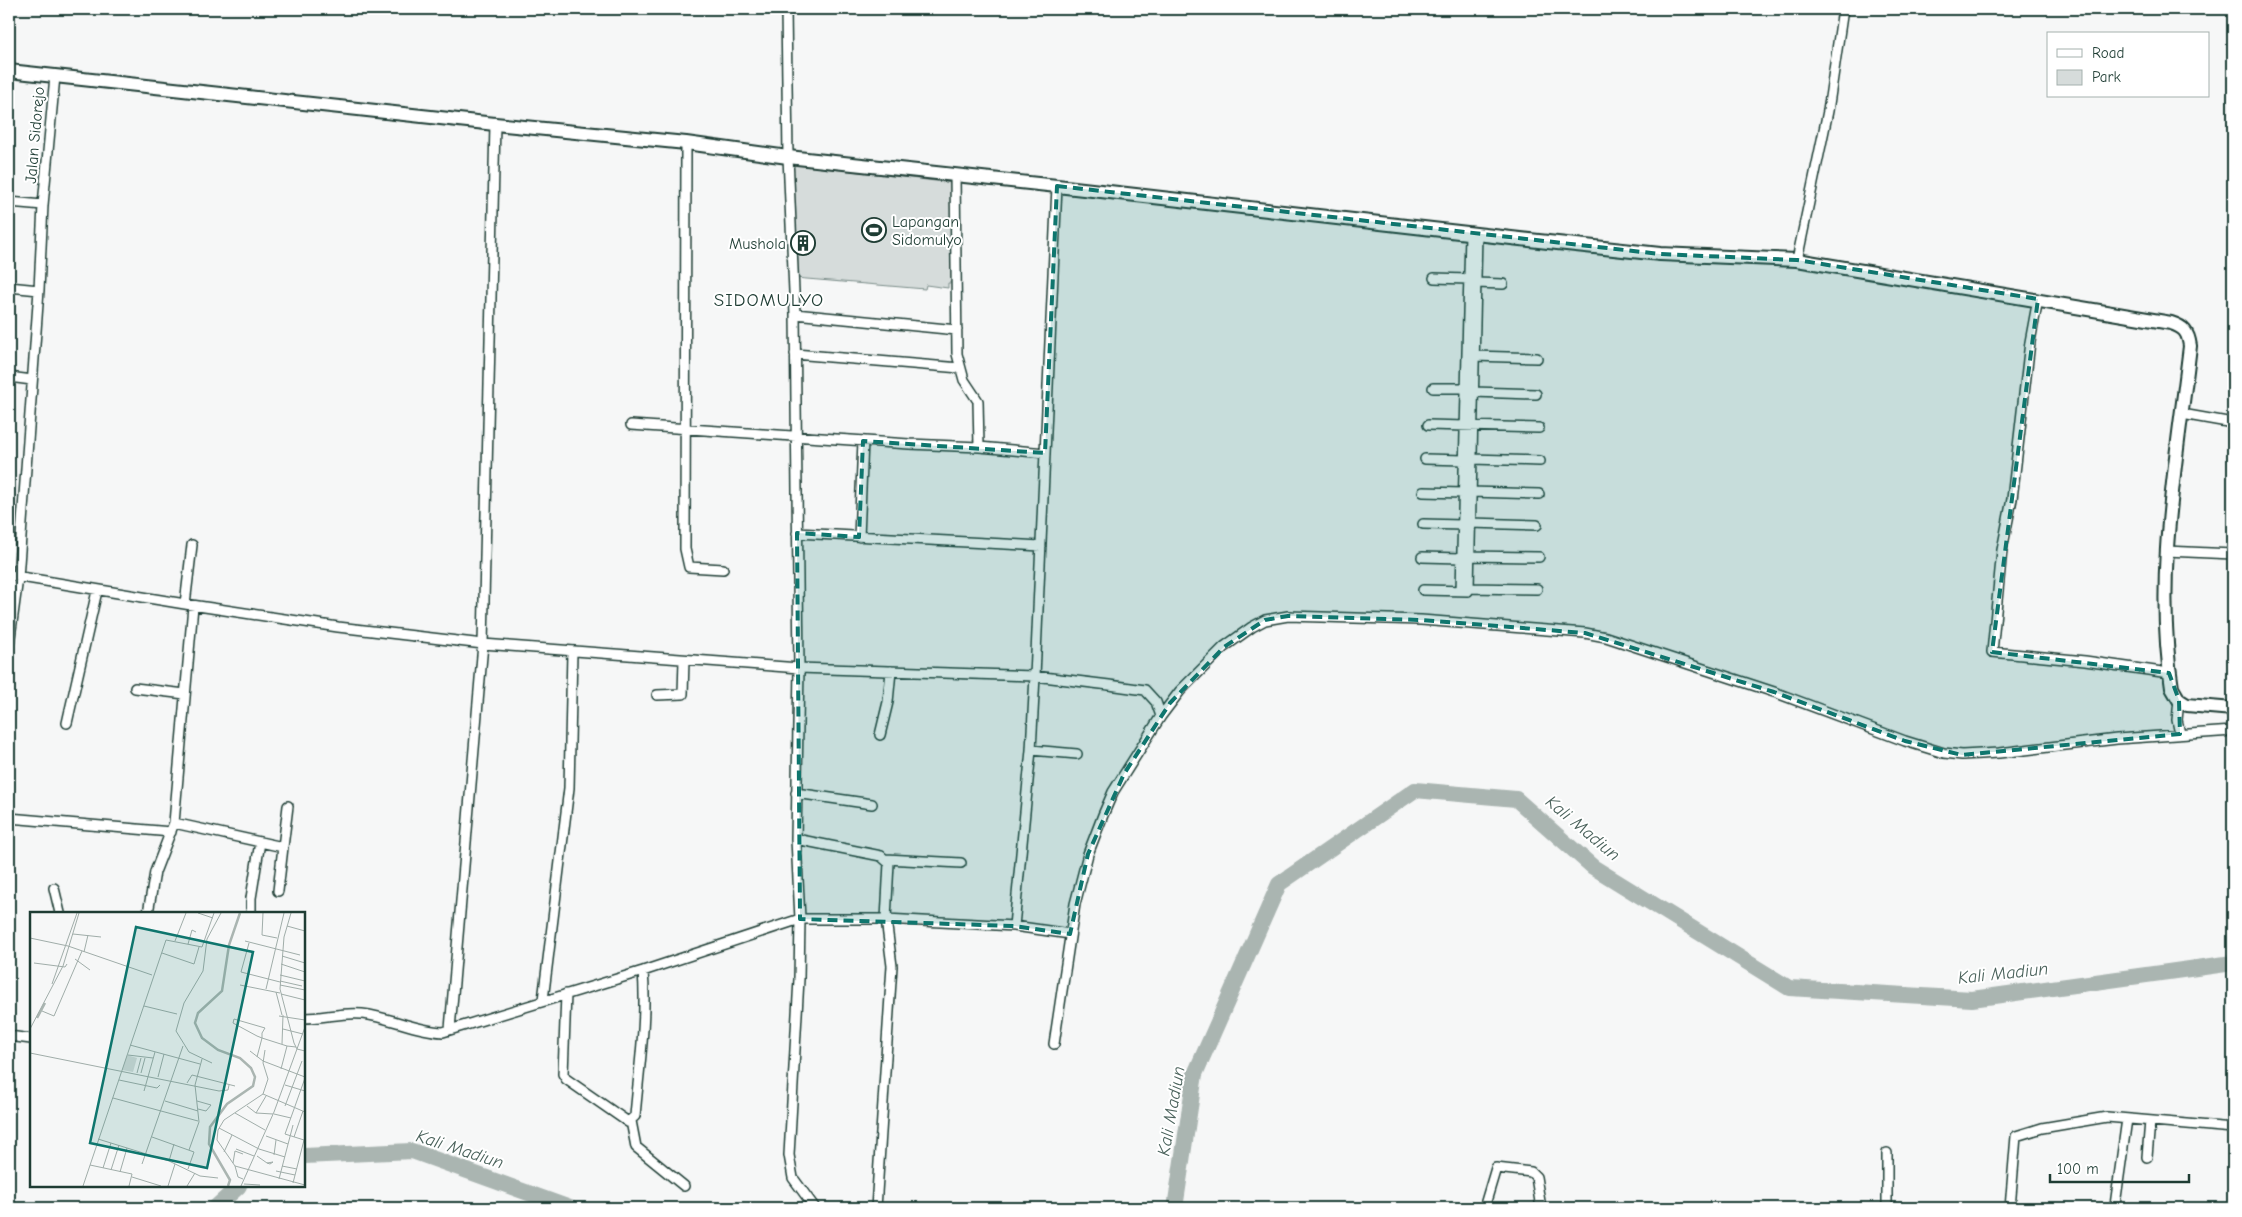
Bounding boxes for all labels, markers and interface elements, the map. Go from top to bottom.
legend [2047,32,2210,98]
text: Road [2092,44,2124,62]
text: Park [2092,68,2121,86]
street label: Jalan Sidorejo [22,86,48,184]
place label: Lapangan Sidomulyo [892,213,962,249]
sports icon: Lapangan Sidomulyo [861,217,887,243]
building icon: Mushola [790,230,816,256]
place label: Mushola [729,235,786,253]
district label: SIDOMULYO [714,289,824,311]
water label: Kali Madiun [1541,791,1624,866]
inset map [30,912,305,1187]
water label: Kali Madiun [1957,958,2049,989]
water label: Kali Madiun [1153,1065,1190,1158]
water label: Kali Madiun [413,1125,506,1173]
scale bar [2050,1152,2188,1184]
text: 100 m [2057,1160,2099,1178]

